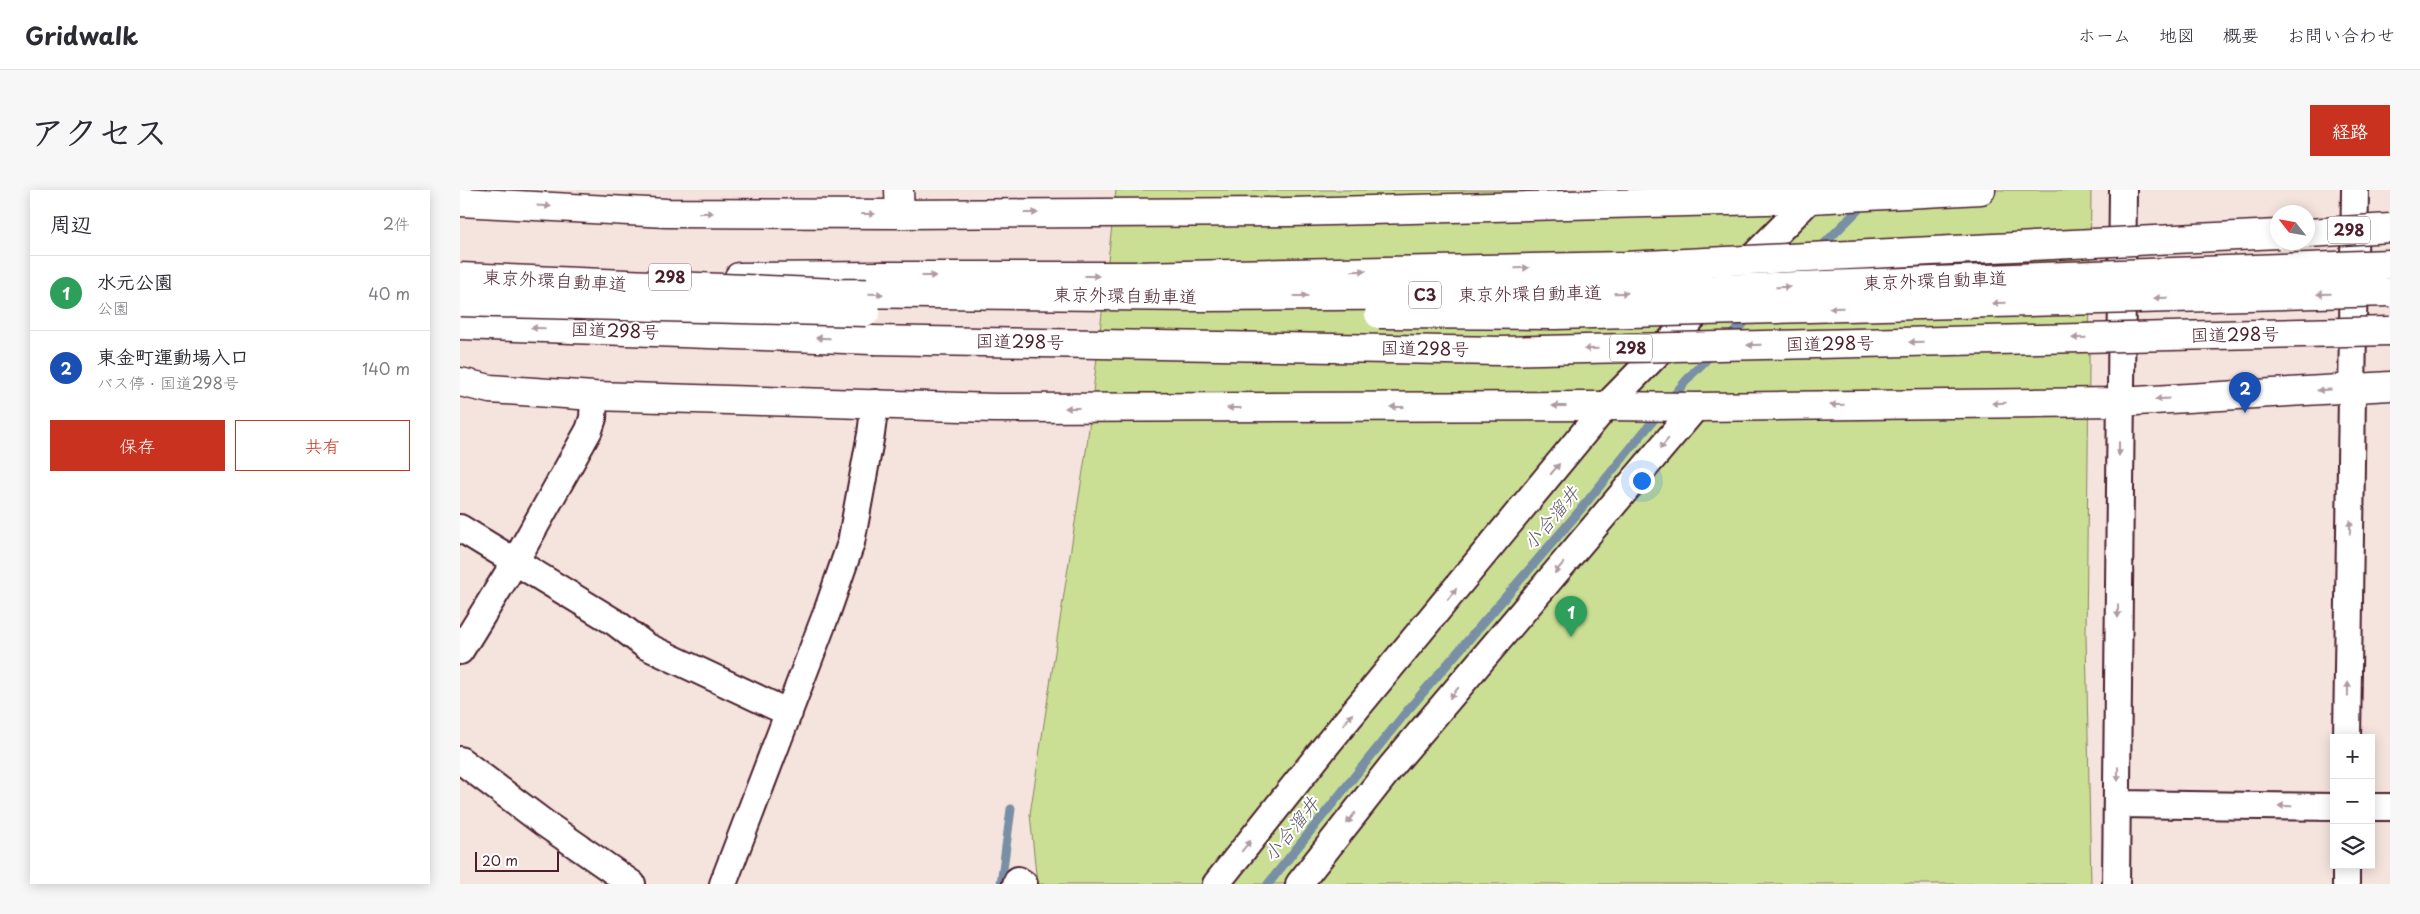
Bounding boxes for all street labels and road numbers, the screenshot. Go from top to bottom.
road number: 298 [2328,216,2370,244]
street label: 東京外環自動車道 [482,262,628,297]
street label: 東京外環自動車道 [1863,263,2007,296]
road number: 298 [649,264,691,290]
street label: 東京外環自動車道 [1458,278,1602,307]
street label: 東京外環自動車道 [1053,280,1197,309]
road number: C3 [1409,282,1441,308]
street label: 国道298号 [570,314,660,345]
street label: 国道298号 [2190,319,2280,348]
street label: 国道298号 [975,326,1065,355]
street label: 国道298号 [1785,328,1875,357]
street label: 国道298号 [1380,333,1470,362]
road number: 298 [1610,334,1652,362]

